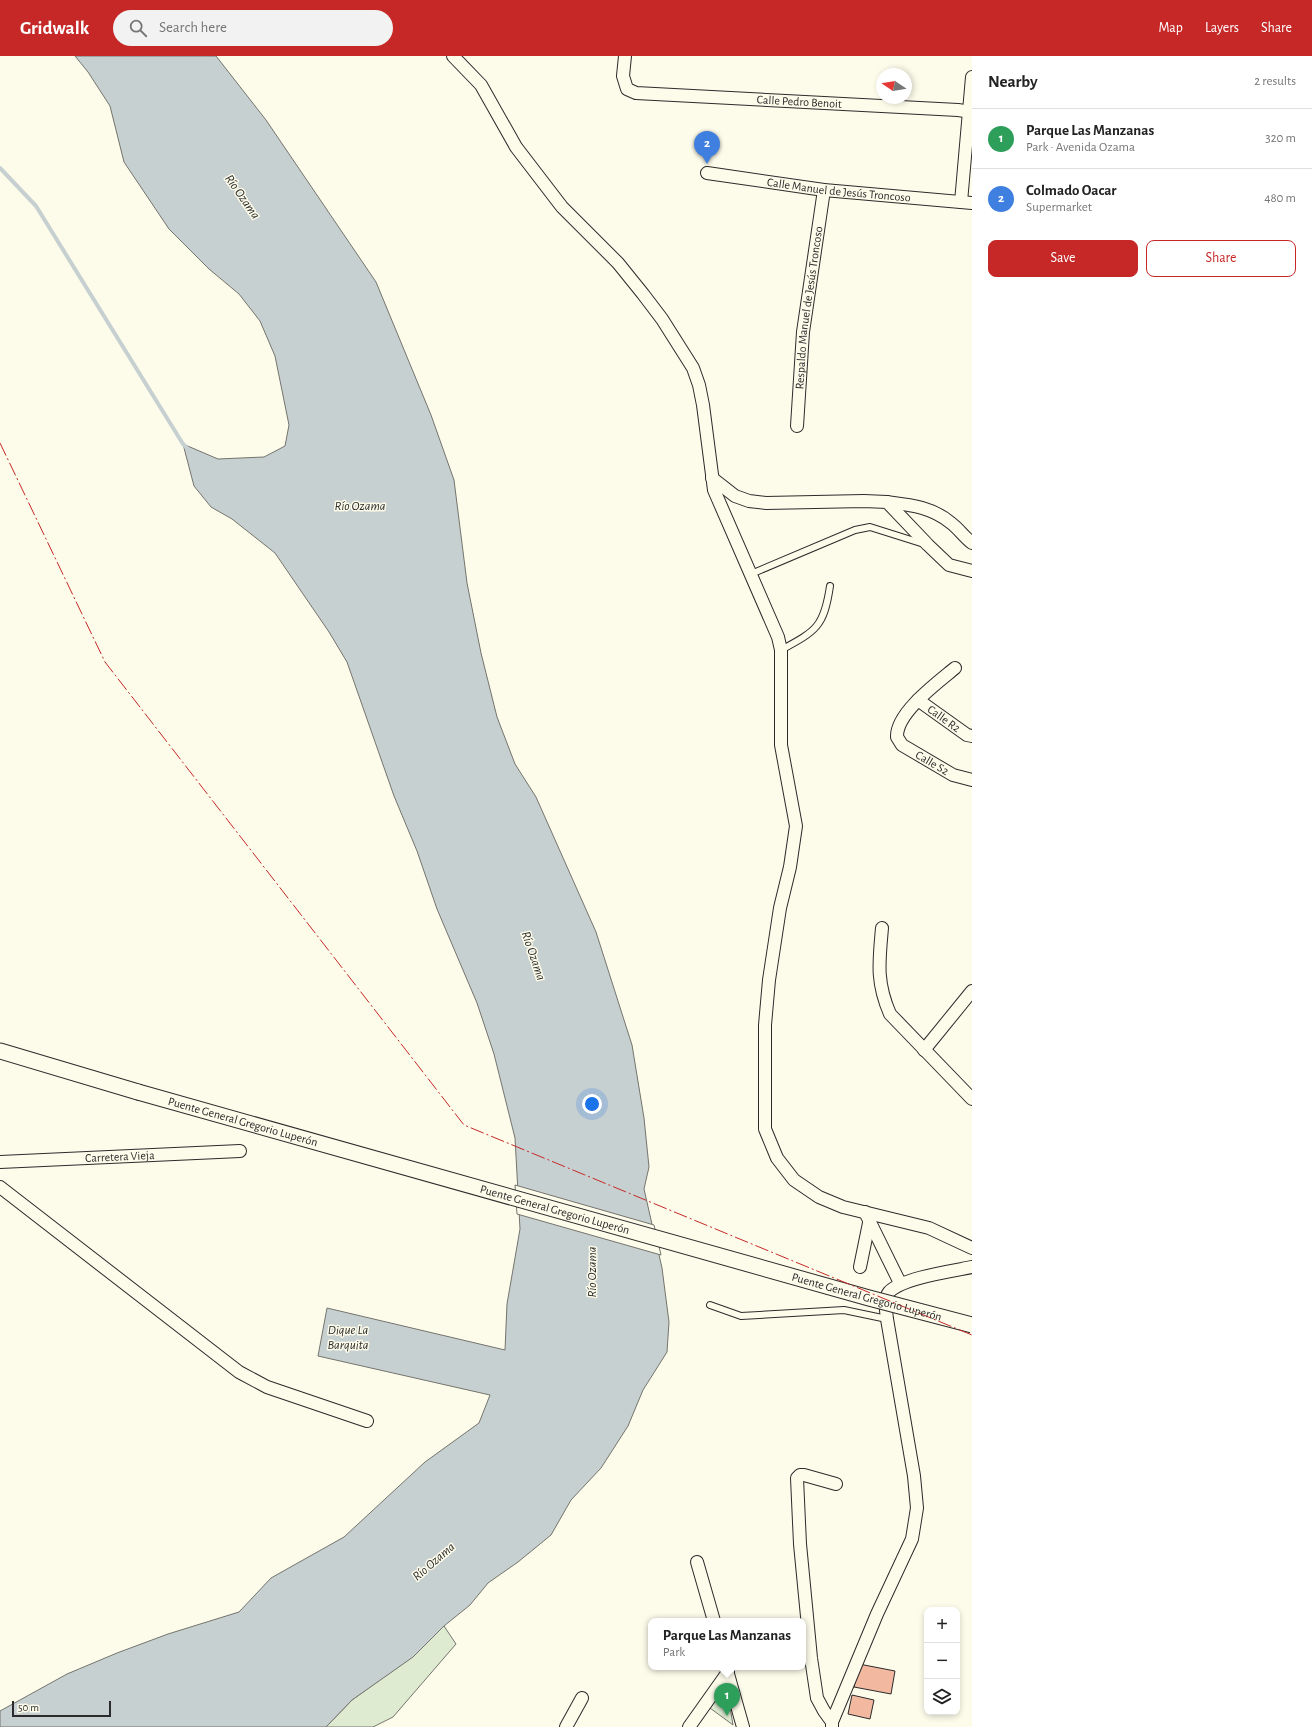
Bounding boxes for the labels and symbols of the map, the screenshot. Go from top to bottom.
north arrow [876,68,912,104]
street label: Calle Pedro Benoit [756,93,842,110]
pin: 2 [694,131,720,164]
water label: Río Ozama [222,172,262,222]
street label: Calle Manuel de Jesús Troncoso [766,176,911,204]
street label: Respaldo Manuel de Jesús Troncoso [793,225,825,390]
water label: Río Ozama [335,500,386,513]
street label: Calle R2 [925,703,963,735]
street label: Calle S2 [913,748,951,777]
water label: Río Ozama [519,930,548,982]
your location [582,1094,602,1114]
street label: Puente General Gregorio Luperón [167,1095,319,1148]
street label: Carretera Vieja [85,1149,155,1164]
street label: Puente General Gregorio Luperón [479,1183,631,1236]
water label: Río Ozama [586,1246,599,1297]
street label: Puente General Gregorio Luperón [790,1271,943,1323]
water label: Dique La Barquita [328,1324,369,1352]
water label: Río Ozama [411,1540,458,1584]
pin: 1 [714,1683,740,1716]
scale bar [12,1699,111,1718]

